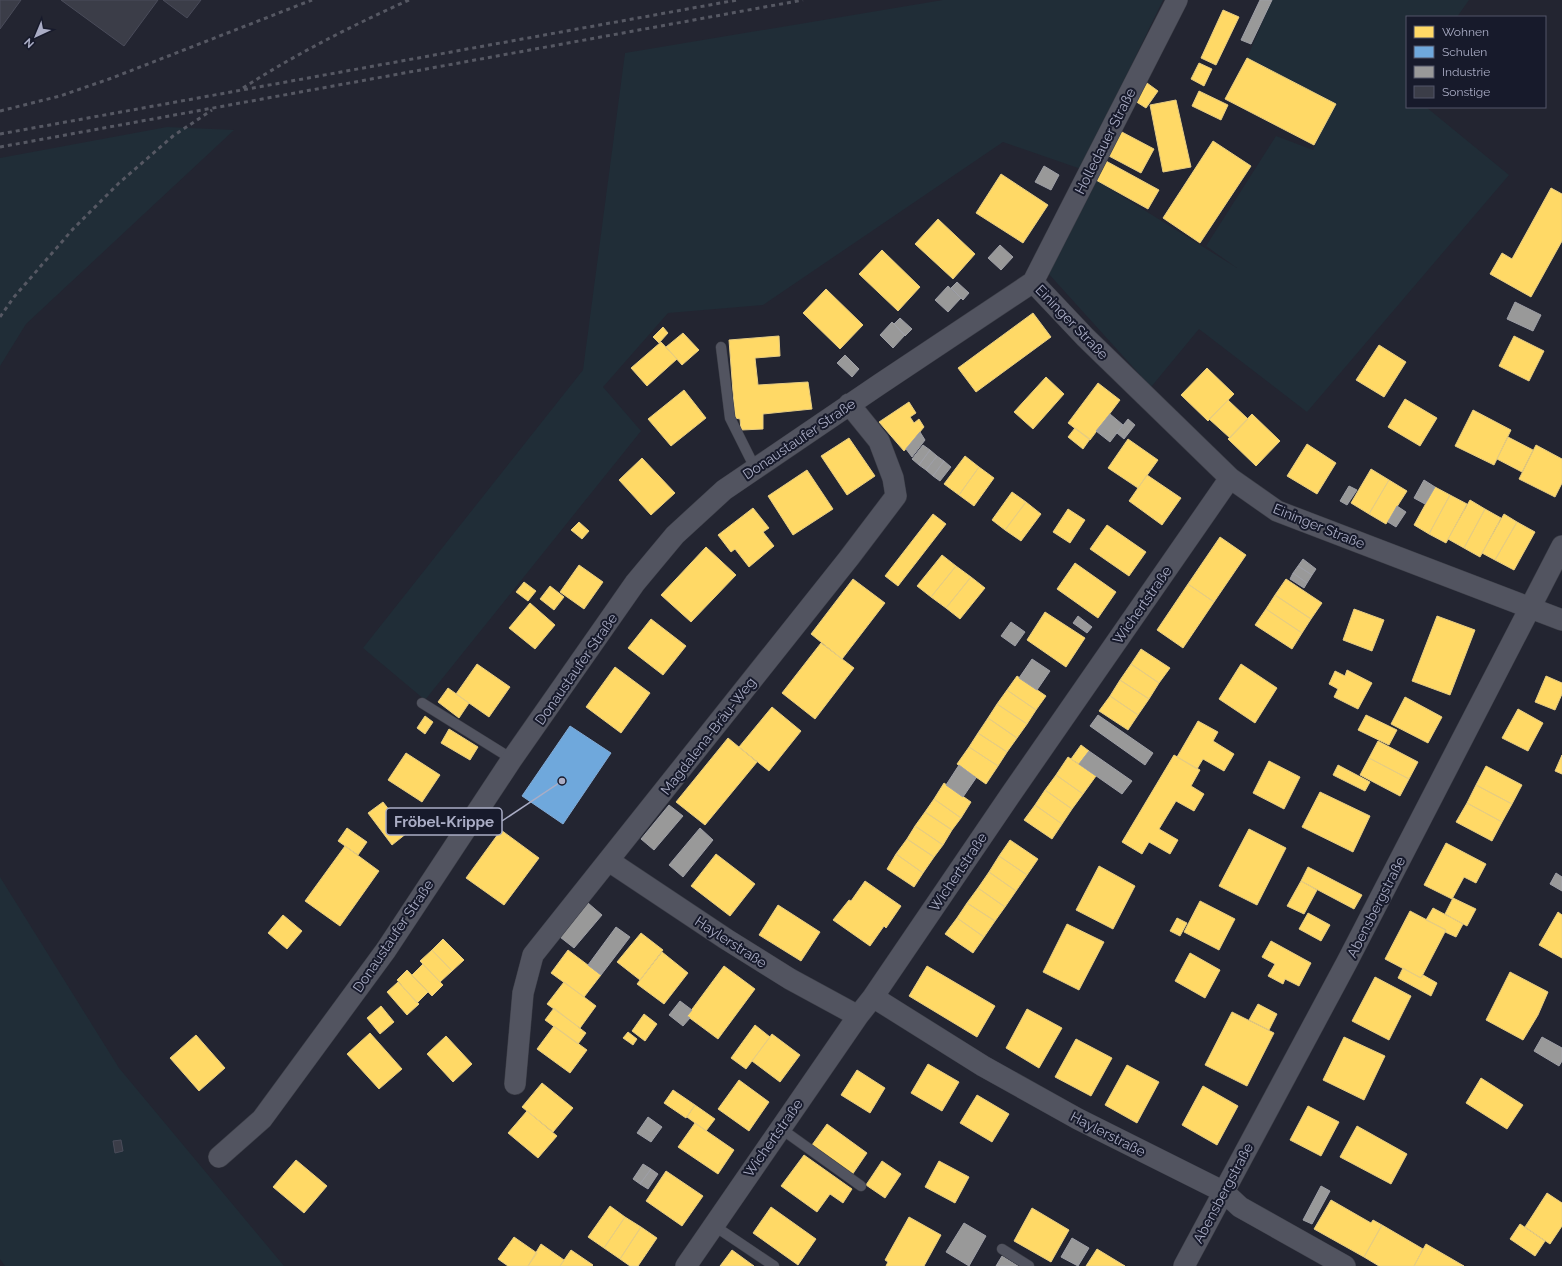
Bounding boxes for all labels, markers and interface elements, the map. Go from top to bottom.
north arrow [16,16,56,56]
legend [1406,16,1546,108]
text: Wohnen [1442,25,1489,39]
text: N [22,35,37,50]
text: Schulen [1442,45,1487,59]
text: Industrie [1442,65,1490,79]
street label: Holledauer Straße [1071,85,1139,197]
text: Sonstige [1442,85,1490,99]
street label: Eininger Straße [1032,281,1112,363]
street label: Donaustaufer Straße [740,395,858,483]
street label: Eininger Straße [1271,500,1367,552]
street label: Wichertstraße [1109,563,1175,647]
street label: Donaustaufer Straße [532,610,620,728]
street label: Magdalena-Bräu-Weg [657,674,759,798]
callout: Fröbel-Krippe [386,808,502,835]
text: Fröbel-Krippe [394,813,494,831]
street label: Wichertstraße [926,830,990,914]
street label: Abensbergstraße [1344,854,1408,960]
street label: Donaustaufer Straße [349,877,437,995]
street label: Haylerstraße [692,913,770,971]
street label: Wichertstraße [740,1096,806,1180]
street label: Haylerstraße [1068,1108,1148,1160]
street label: Abensbergstraße [1190,1140,1256,1246]

